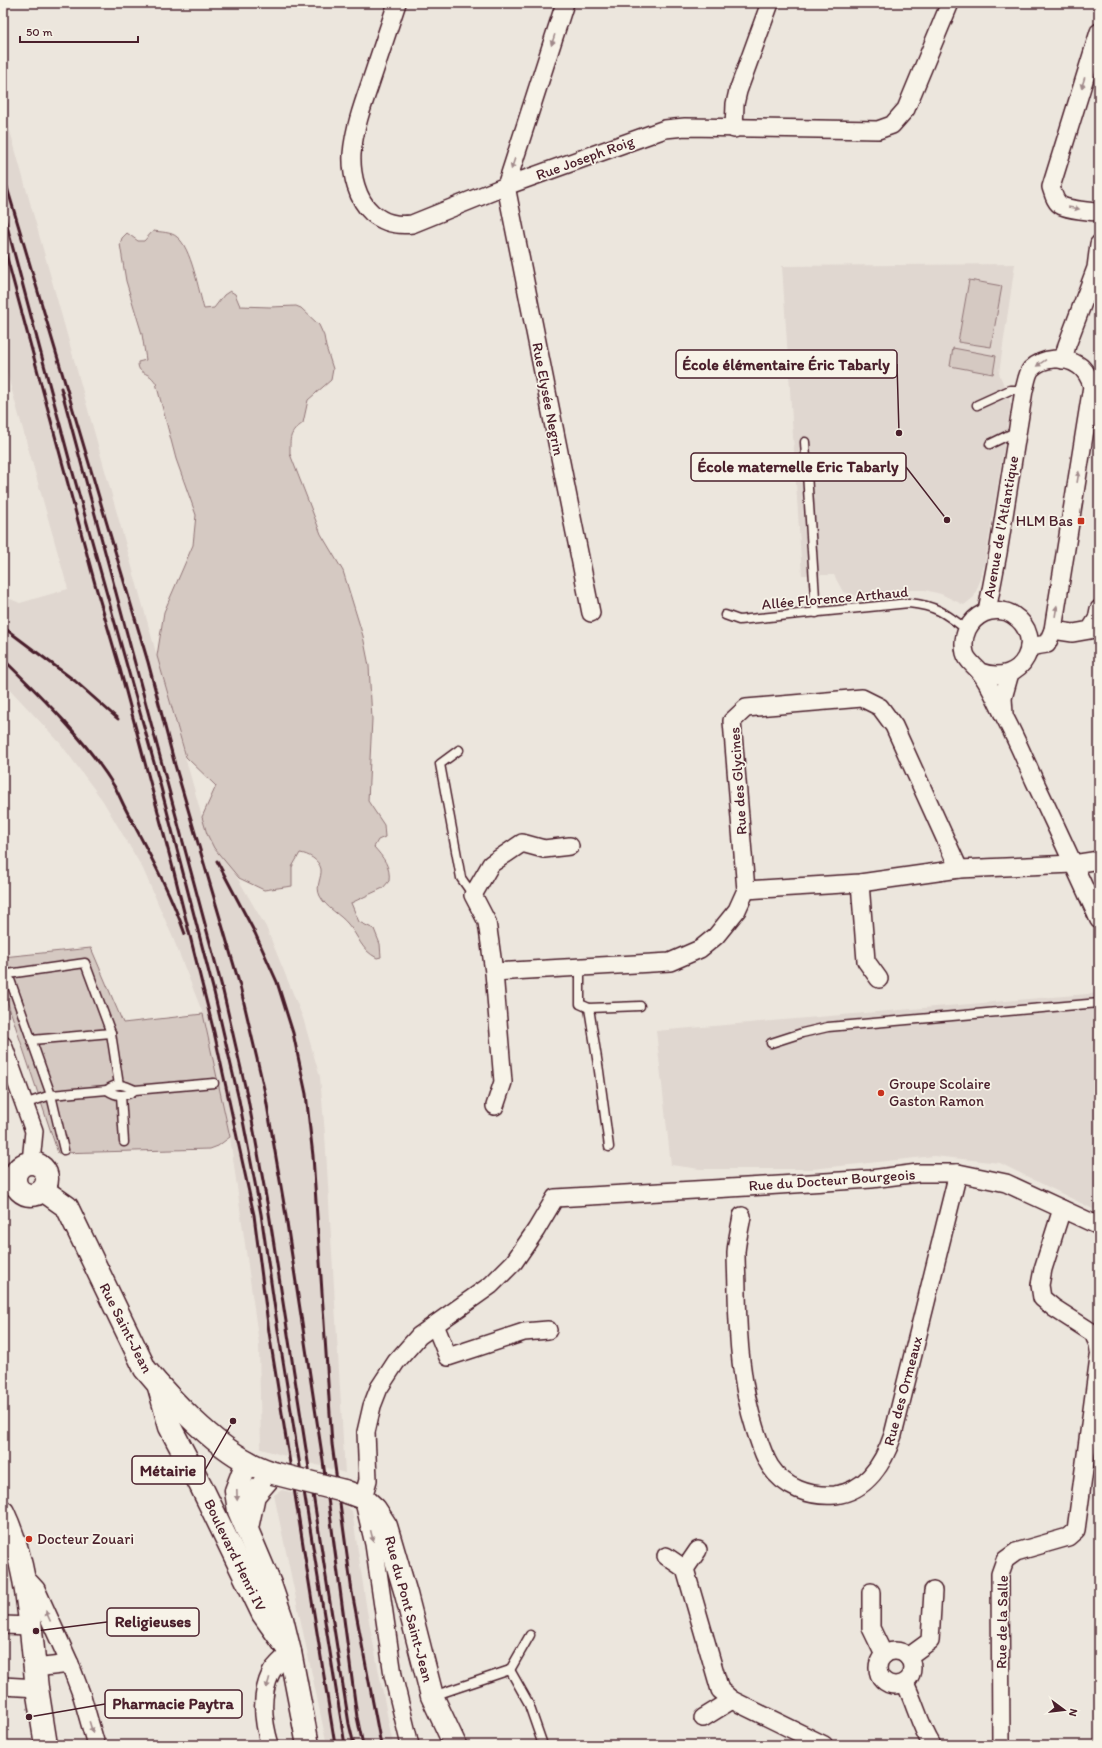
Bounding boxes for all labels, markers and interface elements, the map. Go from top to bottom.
scale bar [20,18,138,44]
text: 50 m [26,25,52,39]
one-way arrow [550,34,556,46]
one-way arrow [1080,77,1086,89]
street label: Rue Joseph Roig [533,132,637,184]
one-way arrow [510,158,516,170]
one-way arrow [1068,205,1080,211]
street label: Rue Elysée Negrin [528,341,568,458]
callout: École élémentaire Éric Tabarly [676,350,897,378]
text: École élémentaire Éric Tabarly [682,355,890,375]
one-way arrow [1035,359,1046,367]
callout: École maternelle Eric Tabarly [691,453,906,481]
street label: Avenue de l'Atlantique [980,454,1022,600]
text: École maternelle Eric Tabarly [698,457,899,477]
one-way arrow [1075,471,1081,483]
place label: HLM Bas [1016,512,1073,530]
marker: HLM Bas [1076,516,1086,526]
street label: Allée Florence Arthaud [761,583,910,613]
one-way arrow [1053,604,1059,617]
street label: Rue des Glycines [725,726,751,836]
place label: Groupe Scolaire Gaston Ramon [889,1075,991,1110]
marker: Groupe Scolaire Gaston Ramon [876,1088,886,1098]
street label: Rue du Docteur Bourgeois [748,1165,916,1195]
street label: Rue Saint-Jean [96,1280,157,1377]
street label: Rue des Ormeaux [880,1334,926,1448]
callout: Métairie [132,1456,205,1484]
text: Métairie [140,1461,197,1480]
one-way arrow [234,1489,241,1501]
street label: Boulevard Henri IV [200,1496,270,1614]
place label: Docteur Zouari [37,1530,134,1548]
one-way arrow [369,1530,375,1542]
marker: Docteur Zouari [24,1534,34,1544]
street label: Rue du Pont Saint-Jean [381,1534,437,1685]
street label: Rue de la Salle [992,1575,1012,1669]
callout: Religieuses [107,1608,199,1636]
one-way arrow [45,1610,51,1621]
text: Religieuses [115,1612,191,1632]
one-way arrow [265,1677,271,1689]
callout: Pharmacie Paytra [105,1690,242,1718]
north arrow [1044,1690,1084,1730]
text: Pharmacie Paytra [112,1694,234,1714]
text: N [1066,1707,1080,1718]
one-way arrow [89,1722,95,1734]

